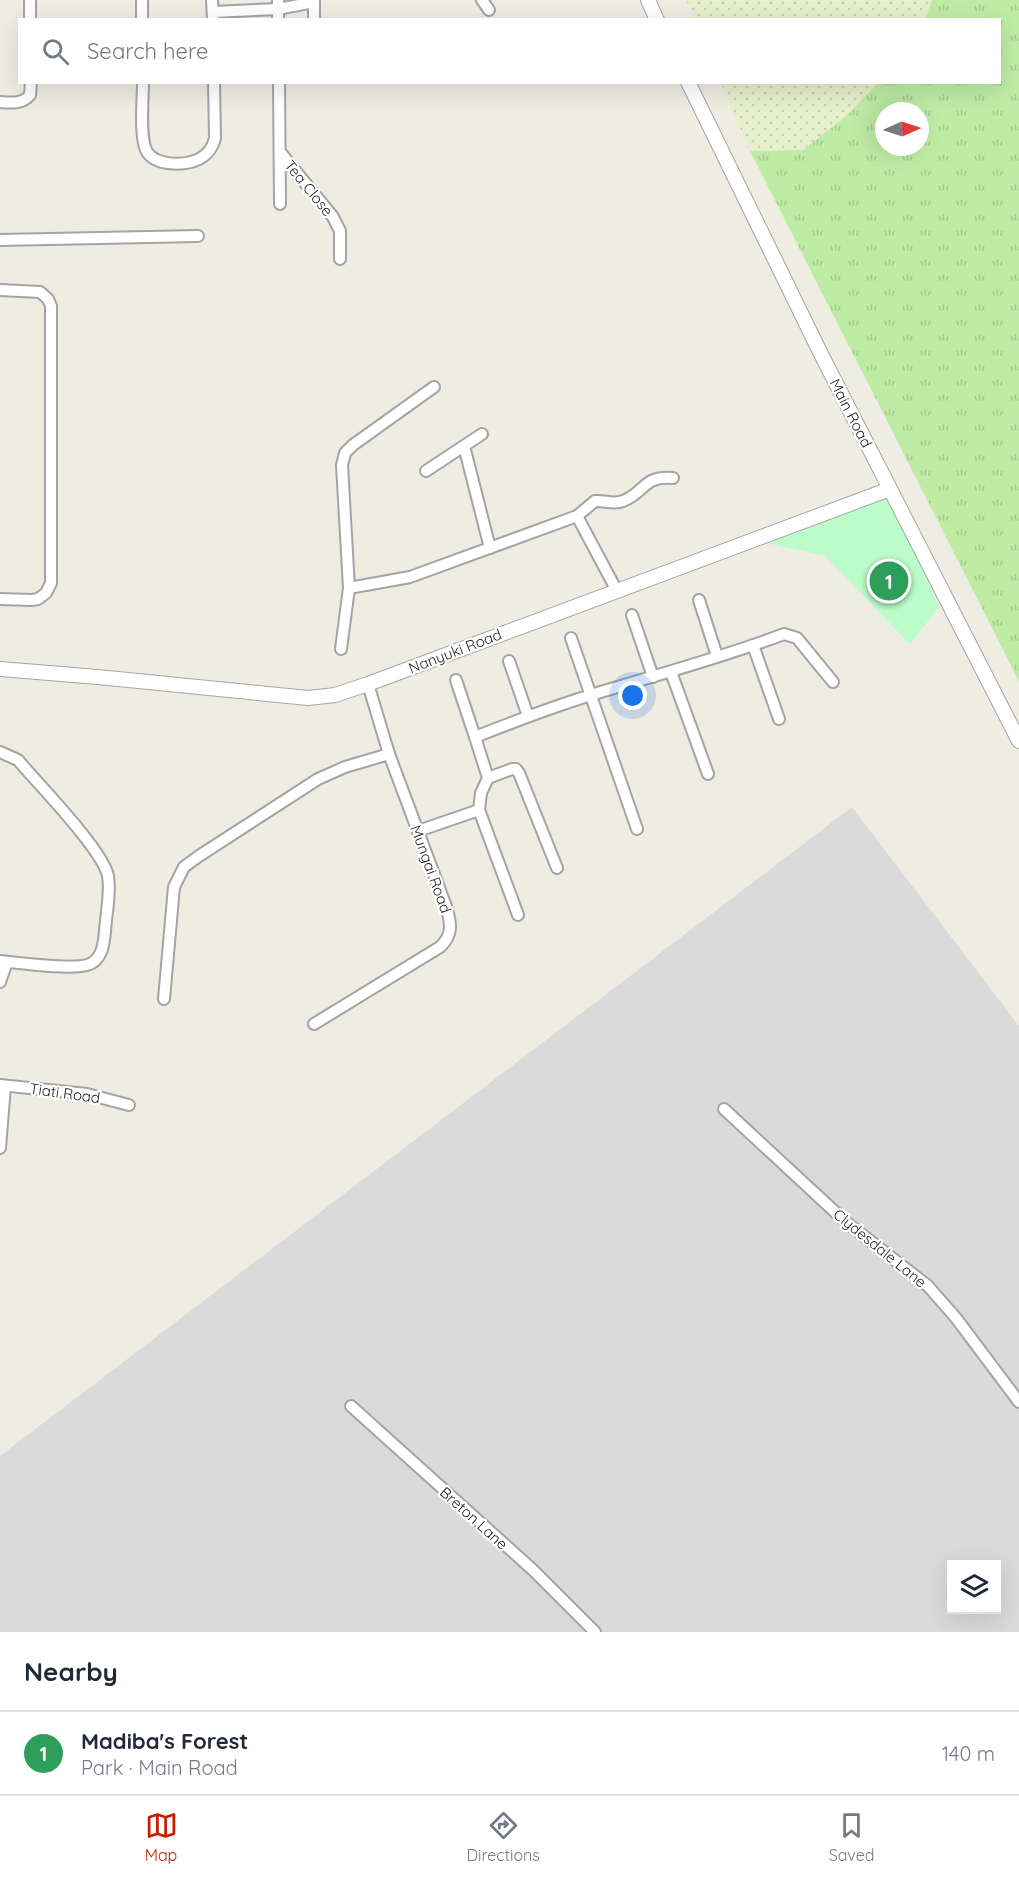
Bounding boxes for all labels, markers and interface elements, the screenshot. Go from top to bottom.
search box [18,18,1001,84]
icon: search [39,35,72,68]
text: Search here [87,37,208,65]
north arrow [875,102,929,156]
street label: Tea Close [281,156,337,220]
street label: Main Road [826,375,876,451]
pin: 1 [870,558,908,604]
street label: Nanyuki Road [406,625,504,677]
your location [618,681,647,710]
street label: Mungai Road [406,822,456,916]
street label: Tiati Road [29,1079,101,1107]
street label: Clydesdale Lane [830,1205,930,1291]
street label: Breton Lane [436,1483,512,1553]
map controls [947,1560,1001,1614]
button: layers [947,1560,1001,1614]
text: Nearby [24,1655,118,1688]
text: Madiba's Forest [81,1727,248,1755]
text: 1 [40,1741,47,1766]
text: 140 m [942,1741,995,1766]
text: Park · Main Road [81,1755,238,1780]
tab: Map [145,1809,178,1865]
tab: Directions [467,1809,540,1865]
tab: Saved [829,1809,874,1865]

